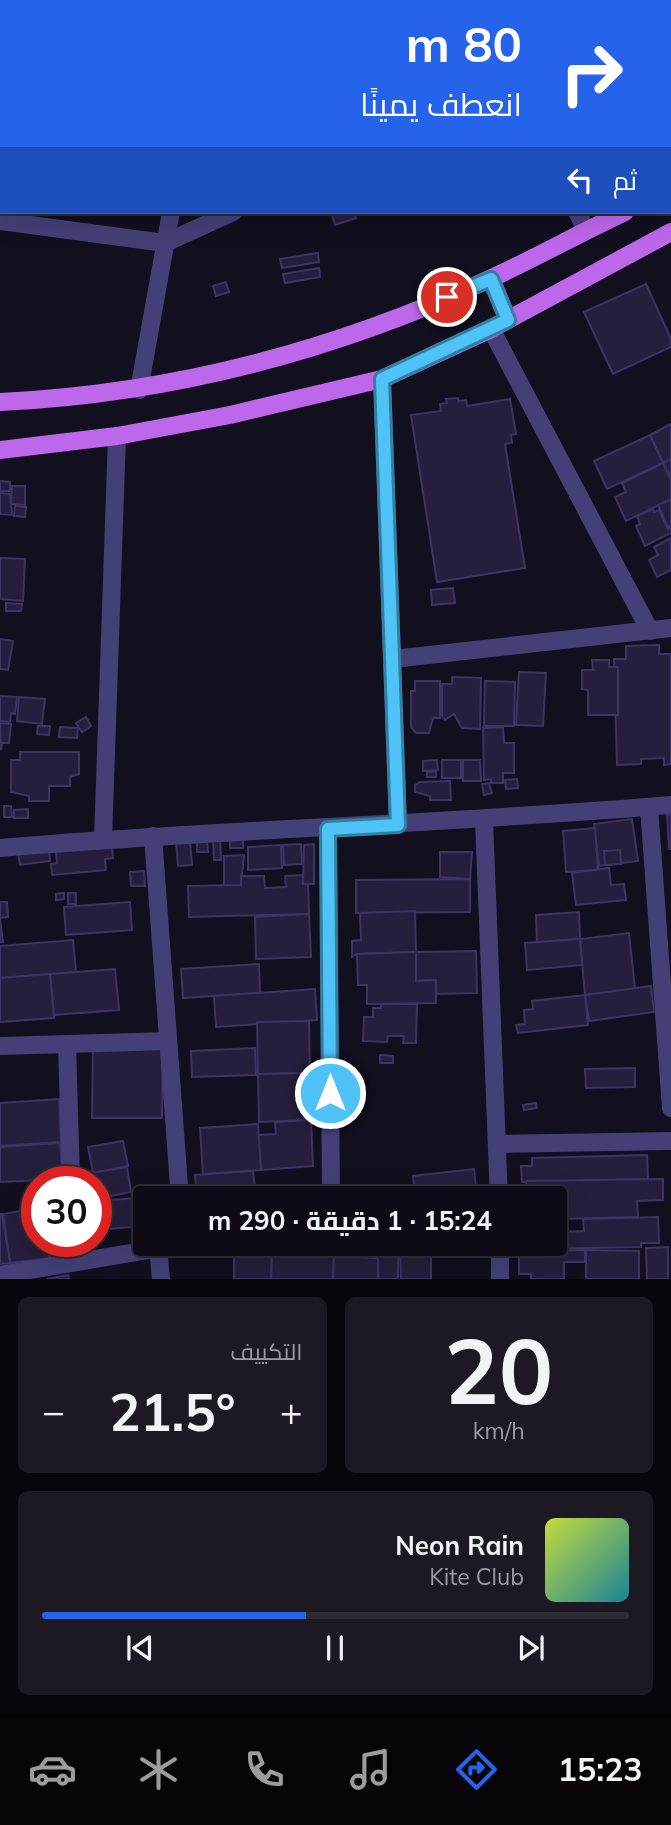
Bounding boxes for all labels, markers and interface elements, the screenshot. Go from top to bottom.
text: 80 m [406,13,522,74]
icon: right [546,28,637,119]
text: انعطف يمينًا [360,84,522,124]
icon: left [561,161,599,199]
text: ثم [613,164,637,197]
pin [417,267,477,327]
icon: arrive [428,278,466,316]
position arrow [293,1056,367,1130]
speed limit sign: 30 [21,1166,112,1257]
text: 15:24 · 1 دقيقة · 290 m [208,1204,492,1237]
text: 20 [444,1313,553,1427]
text: التكييف [230,1337,303,1366]
text: 21.5° [109,1379,235,1444]
text: − [42,1387,65,1435]
text: + [280,1387,303,1435]
text: km/h [473,1416,525,1445]
text: Neon Rain [395,1529,524,1562]
text: Kite Club [429,1562,524,1591]
icon: previous [121,1629,159,1667]
icon: pause [316,1629,354,1667]
icon: next [512,1629,550,1667]
icon: car [28,1745,77,1794]
icon: climate [134,1745,183,1794]
icon: phone [240,1745,289,1794]
icon: music [346,1745,395,1794]
icon: directions [452,1745,501,1794]
text: 15:23 [558,1749,643,1789]

